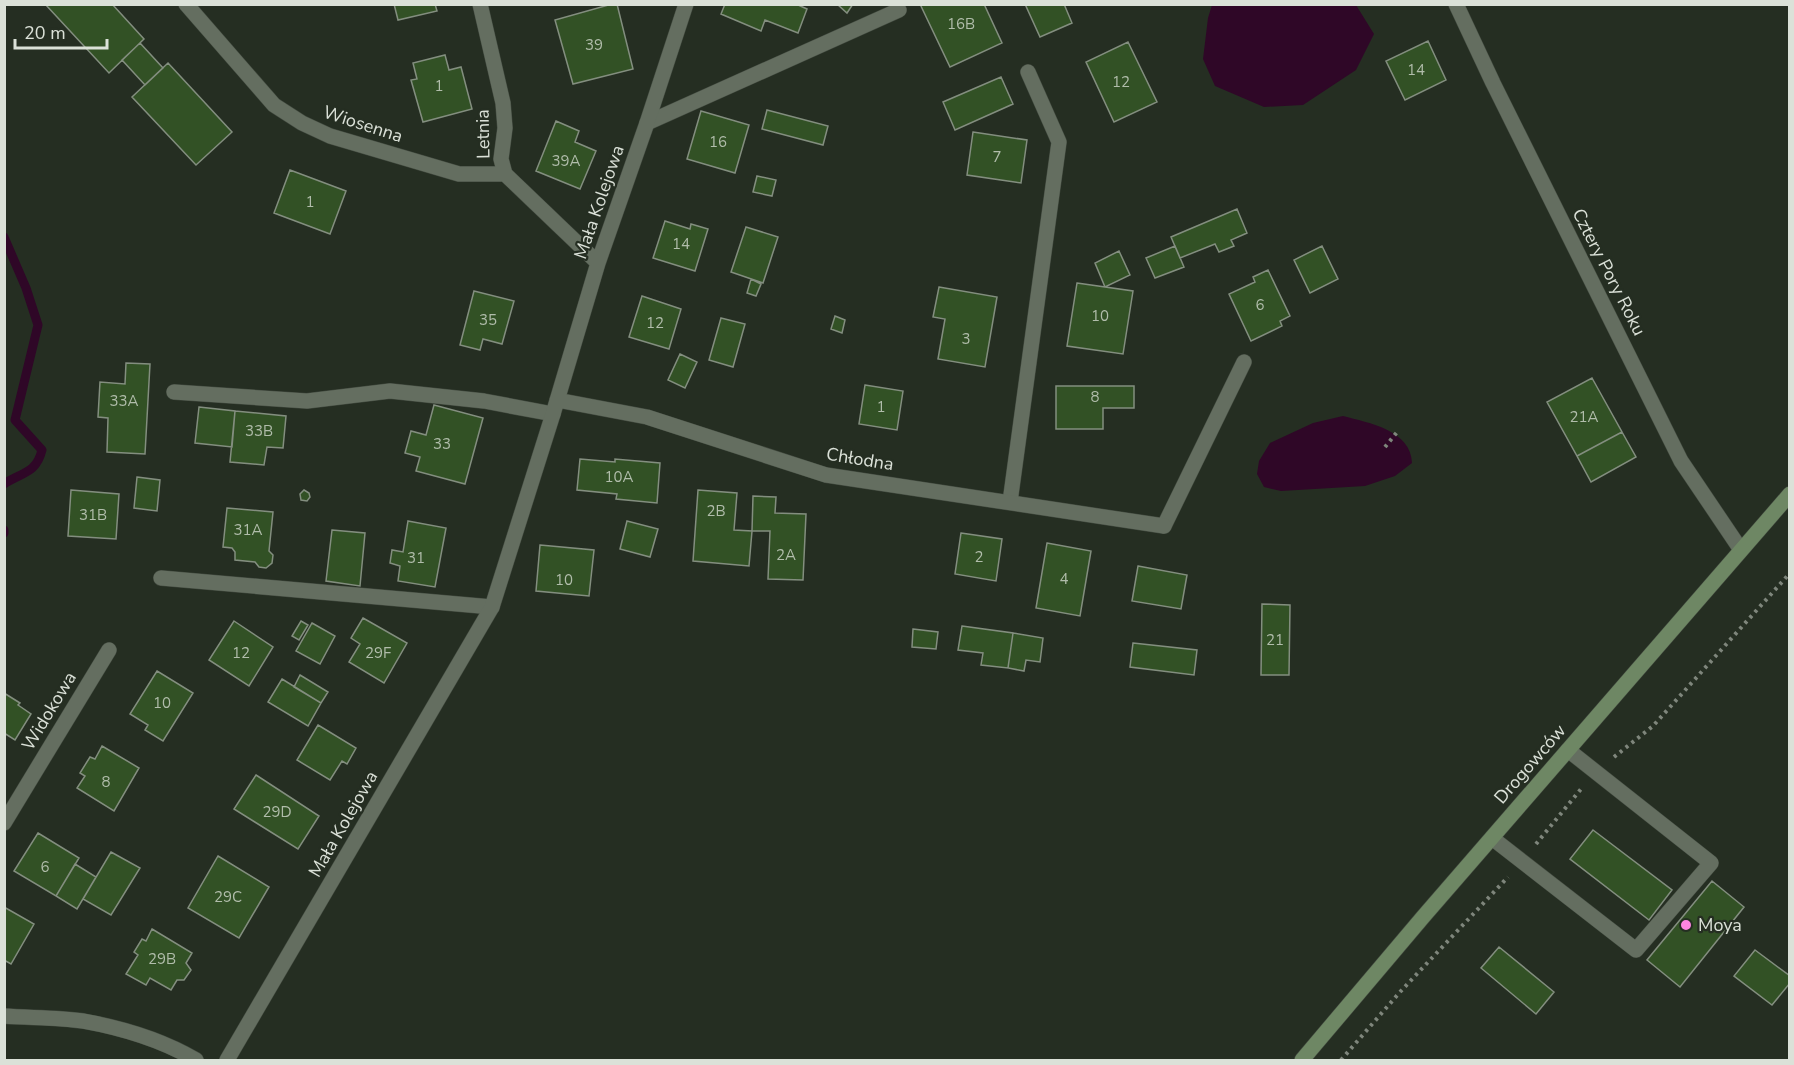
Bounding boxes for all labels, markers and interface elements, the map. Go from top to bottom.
scale bar [15,12,106,50]
house number: 16B [947,14,975,34]
text: 20 m [24,21,66,45]
house number: 39 [585,35,603,55]
house number: 14 [1407,60,1425,80]
house number: 12 [1112,72,1130,92]
house number: 1 [434,76,444,96]
street label: Wiosenna [320,100,406,148]
street label: Letnia [471,109,495,159]
house number: 16 [709,132,727,152]
street label: Mała Kolejowa [568,142,630,262]
house number: 7 [992,147,1002,167]
house number: 39A [552,151,581,171]
house number: 1 [305,192,315,212]
street label: Cztery Pory Roku [1567,204,1651,340]
house number: 14 [672,234,690,254]
house number: 6 [1255,295,1265,315]
house number: 10 [1091,306,1109,326]
house number: 35 [479,310,497,330]
house number: 12 [646,313,664,333]
house number: 3 [961,329,971,349]
house number: 8 [1090,387,1100,407]
house number: 33A [110,391,139,411]
house number: 1 [876,397,886,417]
house number: 21A [1570,407,1599,427]
house number: 33B [245,421,273,441]
house number: 33 [433,434,451,454]
street label: Chłodna [825,442,895,476]
house number: 10A [605,467,634,487]
house number: 2B [706,501,726,521]
house number: 31B [79,505,107,525]
house number: 31A [234,520,263,540]
house number: 2A [776,545,796,565]
house number: 2 [974,547,984,567]
house number: 31 [407,548,425,568]
house number: 4 [1059,569,1069,589]
house number: 10 [555,570,573,590]
house number: 21 [1266,630,1284,650]
house number: 12 [232,643,250,663]
house number: 29F [365,643,391,663]
street label: Widokowa [16,667,82,755]
house number: 10 [153,693,171,713]
street label: Drogowców [1489,719,1571,809]
street label: Mała Kolejowa [303,767,383,881]
house number: 8 [101,772,111,792]
house number: 29D [262,802,292,822]
house number: 6 [40,857,50,877]
house number: 29C [214,887,242,907]
place label: Moya [1698,913,1742,937]
marker: Moya [1679,918,1693,932]
house number: 29B [148,949,176,969]

